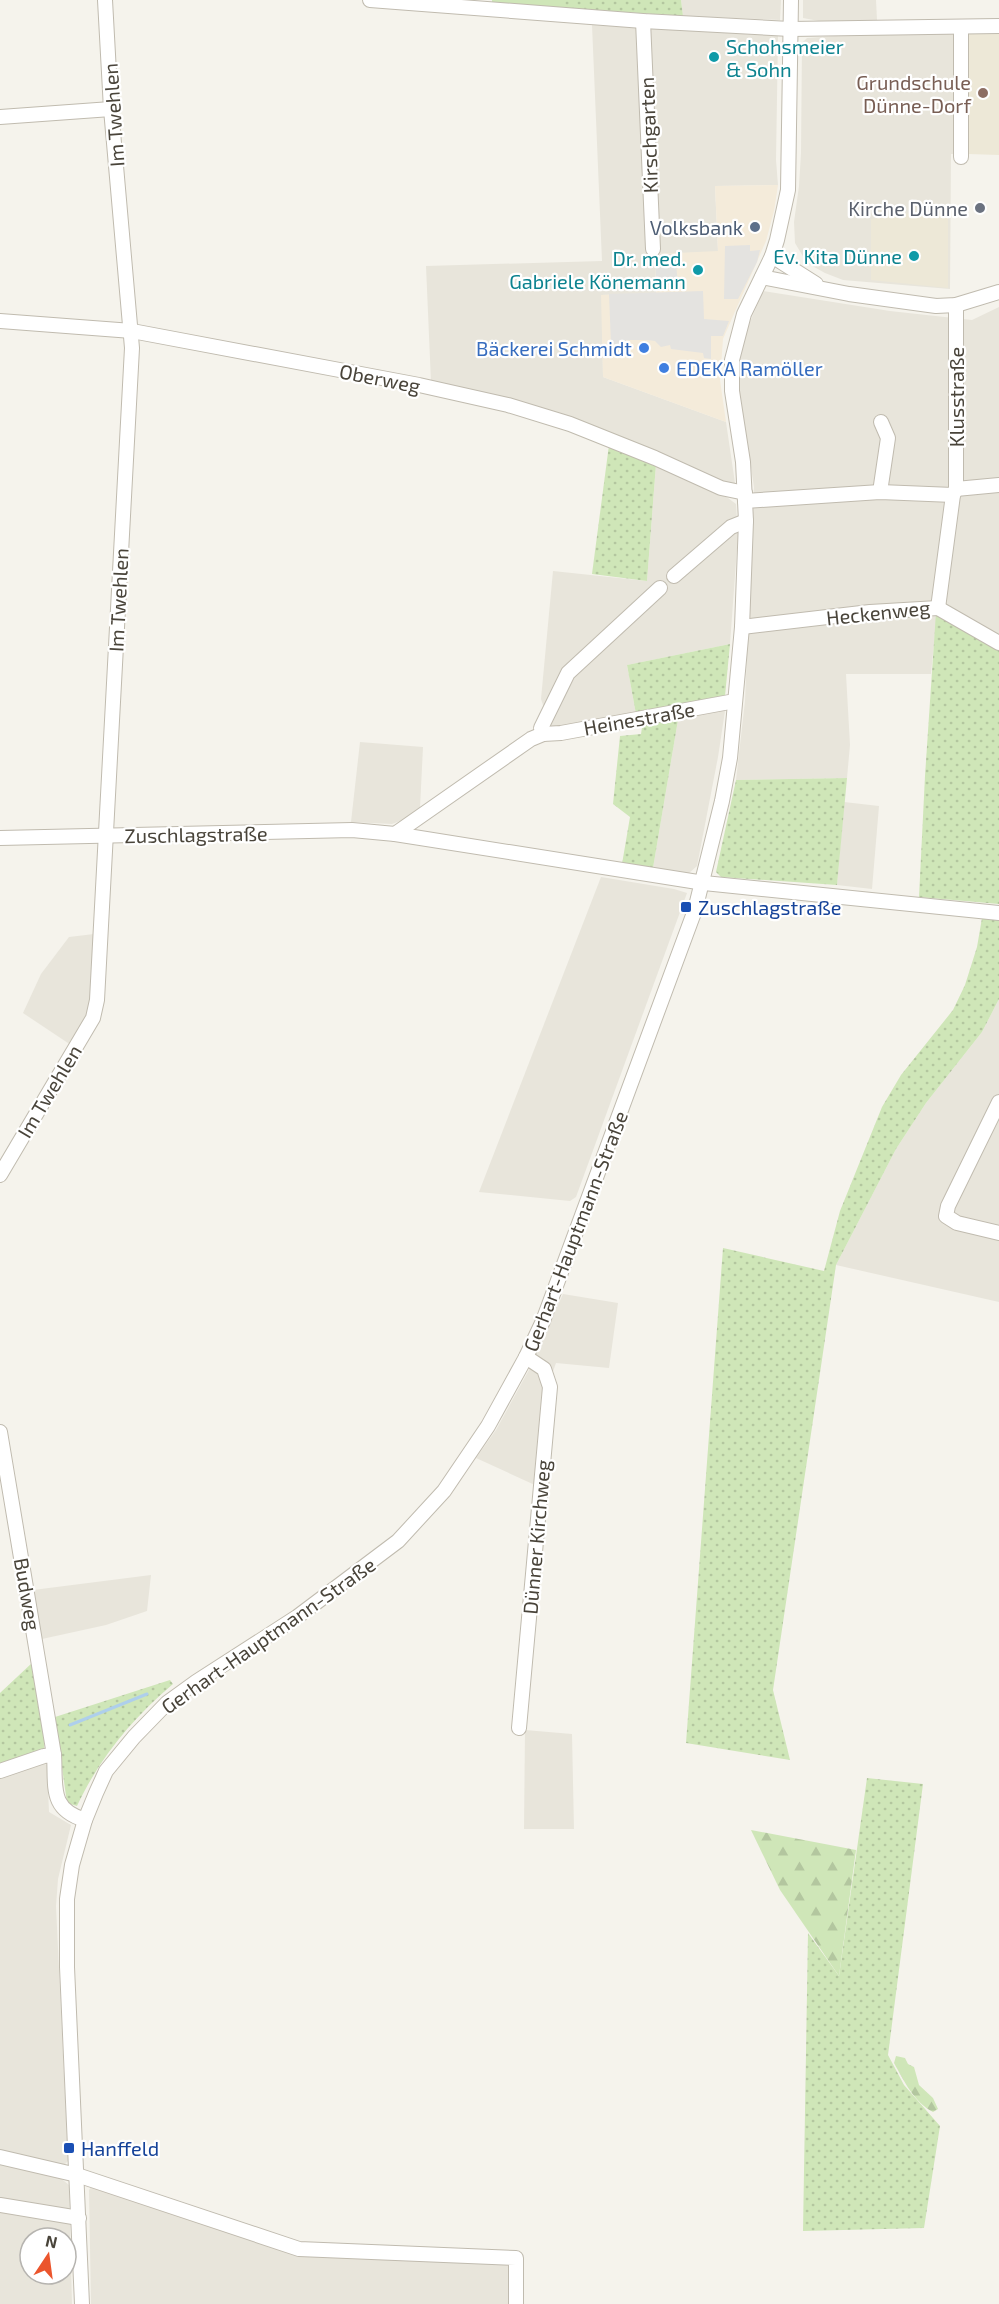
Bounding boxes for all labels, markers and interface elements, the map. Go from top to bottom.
place label: Schohsmeier & Sohn [726,34,844,81]
marker: Schohsmeier & Sohn [707,50,721,64]
street label: Im Twehlen [97,62,129,168]
place label: Grundschule Dünne-Dorf [856,70,971,117]
street label: Kirschgarten [634,76,662,194]
marker: Grundschule Dünne-Dorf [976,86,990,100]
place label: Kirche Dünne [848,196,968,220]
marker: Kirche Dünne [973,201,987,215]
place label: Volksbank [650,215,743,239]
marker: Volksbank [748,220,762,234]
place label: Ev. Kita Dünne [773,244,902,268]
place label: Dr. med. Gabriele Könemann [509,246,686,293]
marker: Ev. Kita Dünne [907,249,921,263]
marker: Dr. med. Gabriele Könemann [691,263,705,277]
place label: Bäckerei Schmidt [476,336,632,360]
marker: Bäckerei Schmidt [637,341,651,355]
street label: Klusstraße [944,347,968,447]
place label: EDEKA Ramöller [676,356,823,380]
street label: Oberweg [338,358,422,398]
marker: EDEKA Ramöller [657,361,671,375]
street label: Im Twehlen [103,547,133,653]
street label: Heckenweg [825,595,931,629]
street label: Heinestraße [582,696,696,740]
street label: Zuschlagstraße [124,821,268,847]
place label: Zuschlagstraße [698,895,841,919]
marker: Zuschlagstraße [679,900,693,914]
street label: Im Twehlen [12,1040,86,1142]
street label: Gerhart-Hauptmann-Straße [518,1107,632,1355]
street label: Dünner Kirchweg [517,1459,555,1615]
street label: Gerhart-Hauptmann-Straße [156,1552,380,1718]
street label: Budweg [10,1556,46,1632]
place label: Hanffeld [81,2136,159,2160]
marker: Hanffeld [62,2141,76,2155]
north arrow [18,2226,78,2286]
text: N [44,2230,59,2251]

